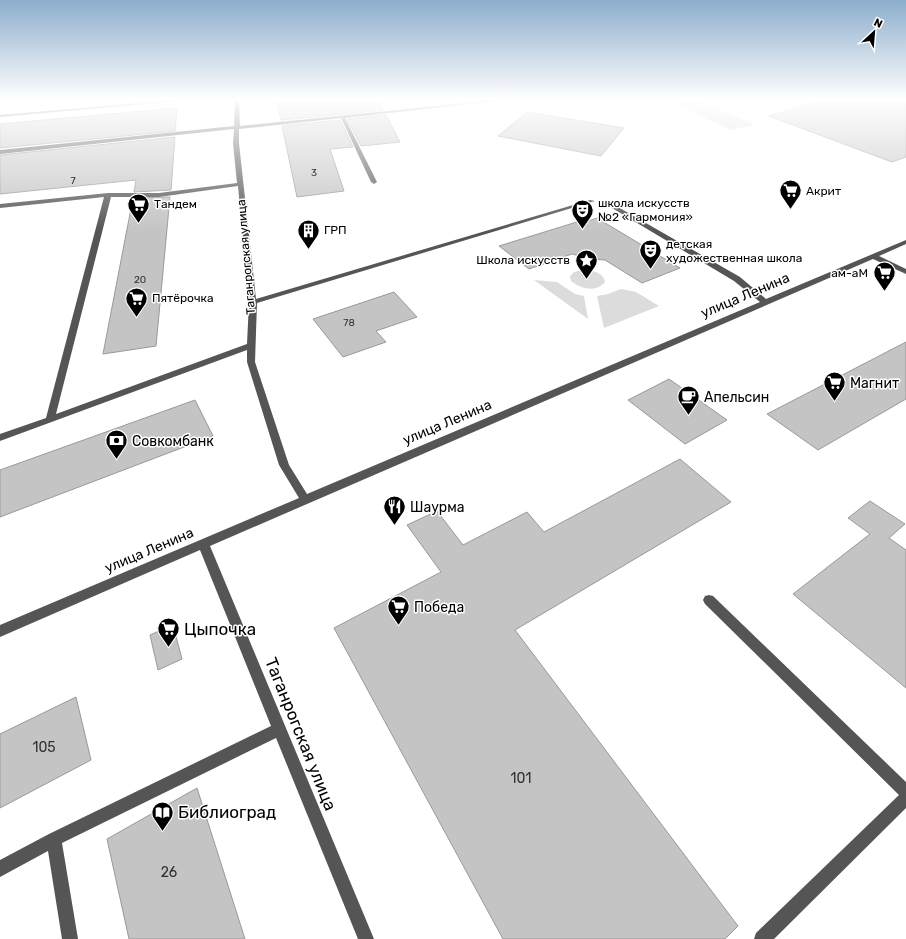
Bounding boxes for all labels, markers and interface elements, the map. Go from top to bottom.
north arrow [854,12,894,52]
text: N [872,16,885,31]
house number: 3 [311,167,317,179]
house number: 7 [70,175,76,187]
supermarket icon: Акрит [778,178,804,211]
place label: Акрит [806,184,841,198]
supermarket icon: Тандем [125,191,151,224]
place label: школа искусств №2 «Гармония» [598,196,693,224]
place label: Тандем [154,197,197,211]
theatre icon: школа искусств №2 «Гармония» [569,197,595,230]
street label: Таганрогская улица [234,199,258,315]
building icon: ГРП [295,217,321,250]
place label: ГРП [324,223,347,237]
place label: детская художественная школа [666,237,802,265]
theatre icon: детская художественная школа [638,238,664,271]
place icon: Школа искусств [573,247,599,280]
place label: Школа искусств [476,253,570,267]
supermarket icon: ам-аМ [871,260,897,293]
place label: ам-аМ [831,266,868,280]
street label: улица Ленина [698,269,792,322]
house number: 20 [134,274,146,286]
supermarket icon: Пятёрочка [123,285,149,318]
place label: Пятёрочка [152,291,214,305]
house number: 78 [343,317,355,329]
supermarket icon: Магнит [822,370,848,403]
place label: Магнит [850,375,899,392]
cafe icon: Апельсин [675,384,701,417]
place label: Апельсин [704,389,769,406]
street label: улица Ленина [400,396,494,449]
bank icon: Совкомбанк [104,428,130,461]
place label: Совкомбанк [132,433,214,450]
restaurant icon: Шаурма [381,494,407,527]
place label: Шаурма [410,499,464,516]
street label: улица Ленина [102,524,196,577]
supermarket icon: Победа [386,594,412,627]
place label: Победа [414,599,464,616]
supermarket icon: Цыпочка [156,616,182,649]
place label: Цыпочка [184,619,256,639]
street label: Таганрогская улица [261,654,341,814]
house number: 105 [32,739,56,756]
house number: 101 [511,770,531,787]
library icon: Библиоград [149,799,175,832]
place label: Библиоград [178,802,276,822]
house number: 26 [161,864,177,881]

